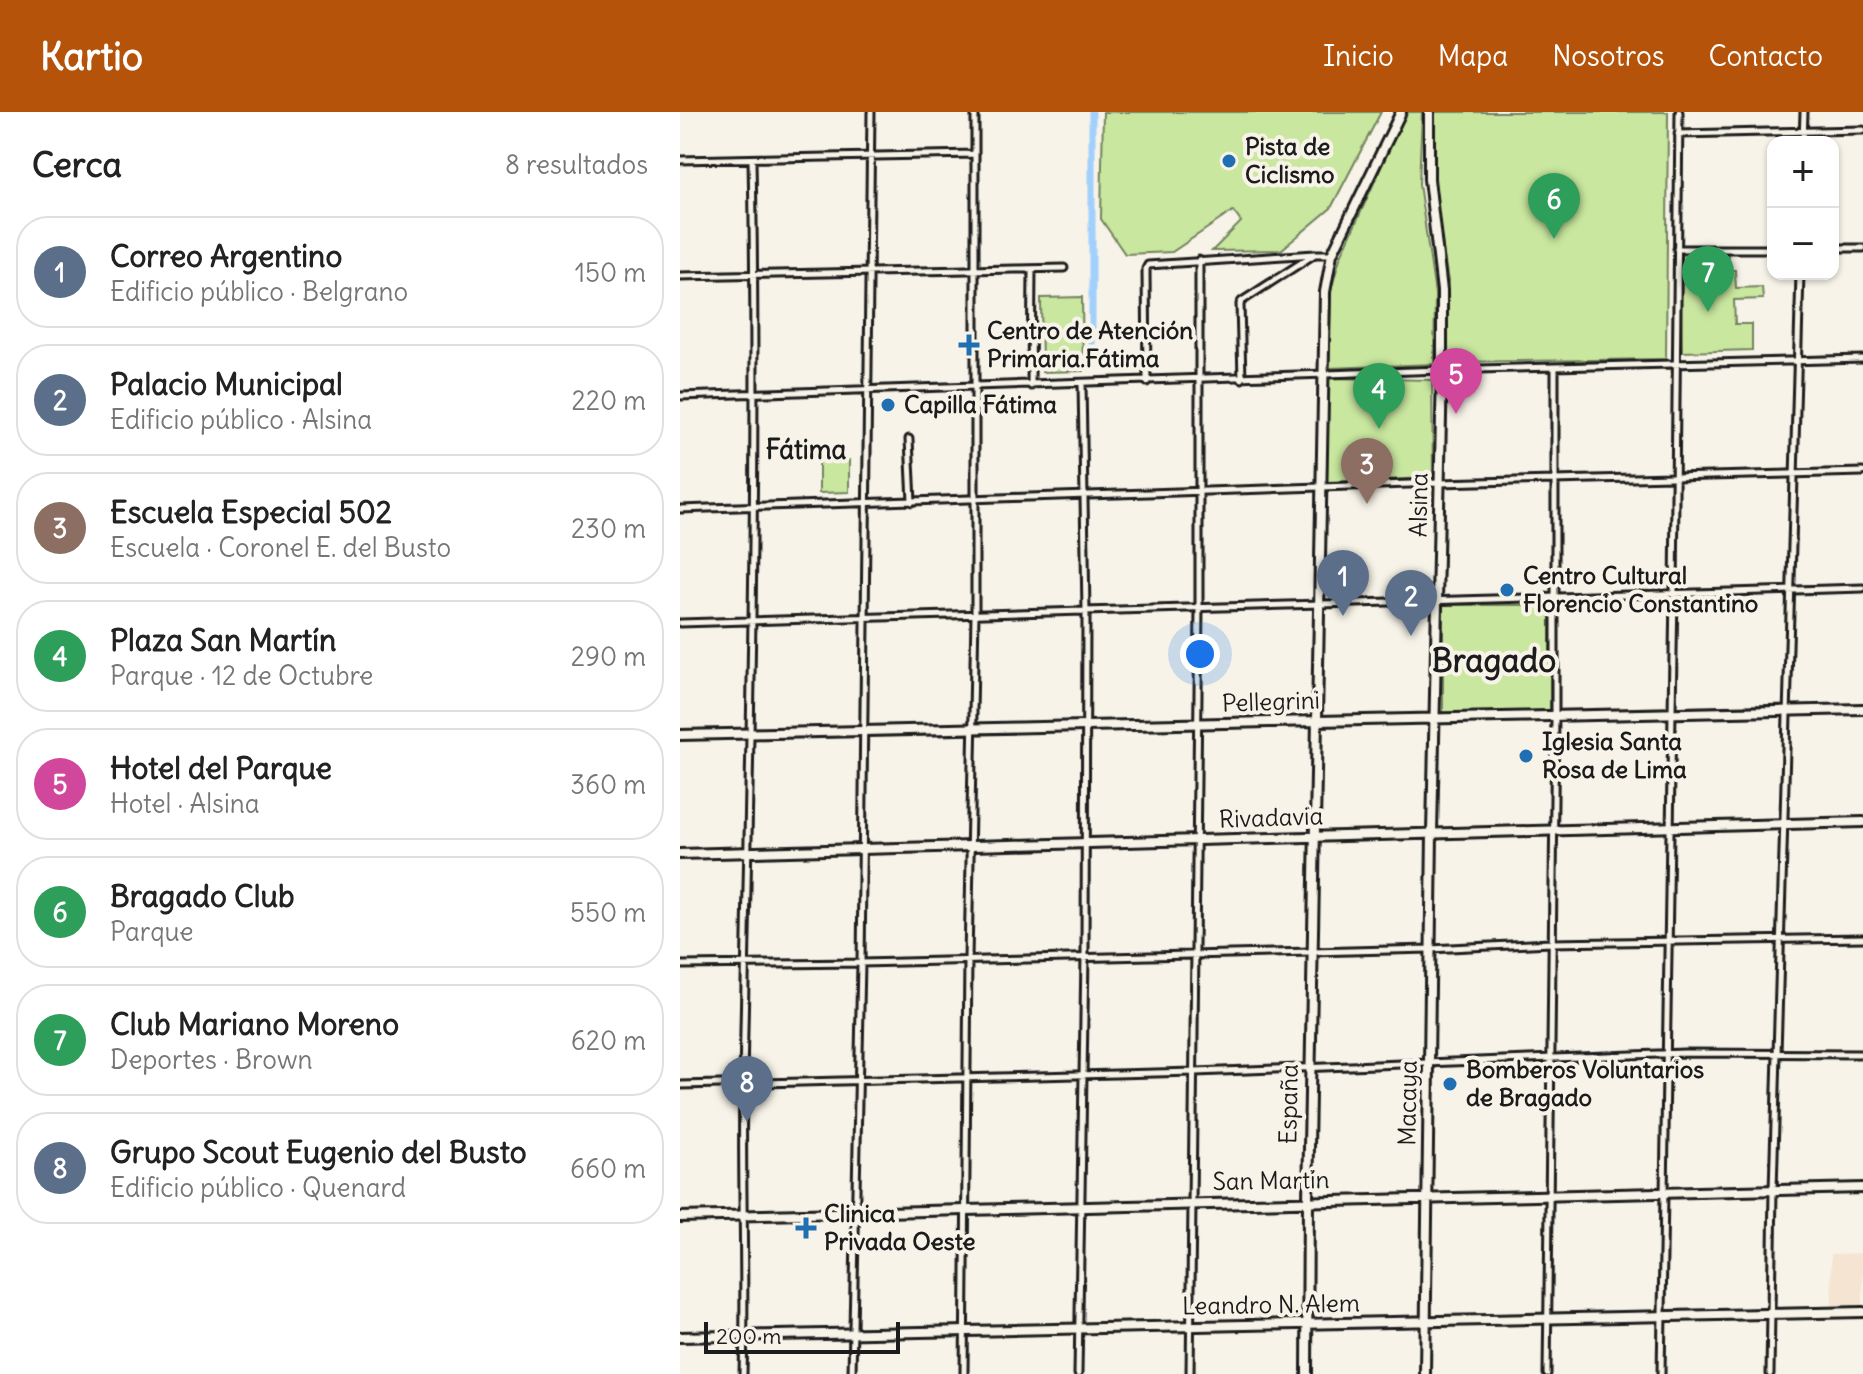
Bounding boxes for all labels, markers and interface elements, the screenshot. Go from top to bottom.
text: Kartio [40,33,143,80]
text: Inicio [1323,38,1394,74]
text: Mapa [1438,38,1508,74]
text: Nosotros [1552,38,1664,74]
text: Contacto [1708,38,1823,74]
place label: Pista de Ciclismo [1245,131,1335,189]
map controls [1767,136,1839,280]
button: + [1767,136,1839,208]
text: Cerca [32,143,122,186]
text: 8 resultados [505,148,648,181]
marker: Pista de Ciclismo [1220,152,1238,170]
pin: 6 [1528,173,1580,239]
button: − [1767,208,1839,280]
text: Correo Argentino [110,237,342,275]
pin: 7 [1682,246,1734,312]
text: 1 [55,256,65,289]
text: 150 m [575,256,646,289]
text: Edificio público · Belgrano [110,275,408,308]
place label: Centro de Atención Primaria.Fátima [987,315,1193,373]
marker: Centro de Atención Primaria.Fátima [958,334,980,356]
pin: 5 [1430,348,1482,414]
pin: 4 [1353,363,1405,429]
text: Palacio Municipal [110,365,343,403]
text: 2 [53,384,67,417]
text: 220 m [571,384,646,417]
place label: Capilla Fátima [904,389,1057,419]
marker: Capilla Fátima [879,396,897,414]
text: Edificio público · Alsina [110,403,372,436]
district label: Fátima [766,433,846,466]
pin: 3 [1341,438,1393,504]
street label: Alsina [1402,472,1434,538]
text: Escuela Especial 502 [110,493,392,531]
text: 3 [53,512,67,545]
text: 230 m [571,512,646,545]
text: Escuela · Coronel E. del Busto [110,531,451,564]
pin: 1 [1317,550,1369,616]
place label: Centro Cultural Florencio Constantino [1523,560,1758,618]
pin: 2 [1385,570,1437,636]
marker: Centro Cultural Florencio Constantino [1498,581,1516,599]
text: Plaza San Martín [110,621,336,659]
your location [1180,634,1220,674]
text: 4 [52,640,68,673]
text: 290 m [571,640,646,673]
district label: Bragado [1432,640,1556,681]
text: Parque · 12 de Octubre [110,659,373,692]
street label: Pellegrini [1221,684,1320,718]
place label: Iglesia Santa Rosa de Lima [1542,726,1687,784]
marker: Iglesia Santa Rosa de Lima [1517,747,1535,765]
text: Hotel del Parque [110,749,332,787]
text: 5 [53,768,67,801]
text: 360 m [570,768,646,801]
text: Hotel · Alsina [110,787,260,820]
street label: Rivadavia [1218,800,1324,834]
text: Bragado Club [110,877,295,915]
text: 6 [52,896,68,929]
text: 550 m [570,896,646,929]
text: Parque [110,915,194,948]
text: Club Mariano Moreno [110,1005,399,1043]
text: 7 [54,1024,66,1057]
text: 620 m [571,1024,646,1057]
text: Deportes · Brown [110,1043,312,1076]
place label: Bomberos Voluntarios de Bragado [1466,1054,1704,1112]
pin: 8 [721,1056,773,1122]
street label: Macaya [1391,1060,1423,1146]
street label: España [1272,1064,1304,1144]
marker: Bomberos Voluntarios de Bragado [1441,1075,1459,1093]
text: Grupo Scout Eugenio del Busto [110,1133,527,1171]
text: 8 [53,1152,67,1185]
text: 660 m [570,1152,646,1185]
street label: San Martín [1212,1164,1330,1196]
text: Edificio público · Quenard [110,1171,406,1204]
place label: Clinica Privada Oeste [824,1198,976,1256]
marker: Clinica Privada Oeste [795,1217,817,1239]
street label: Leandro N. Alem [1182,1287,1360,1321]
scale bar [704,1318,900,1354]
text: 200 m [716,1322,782,1350]

